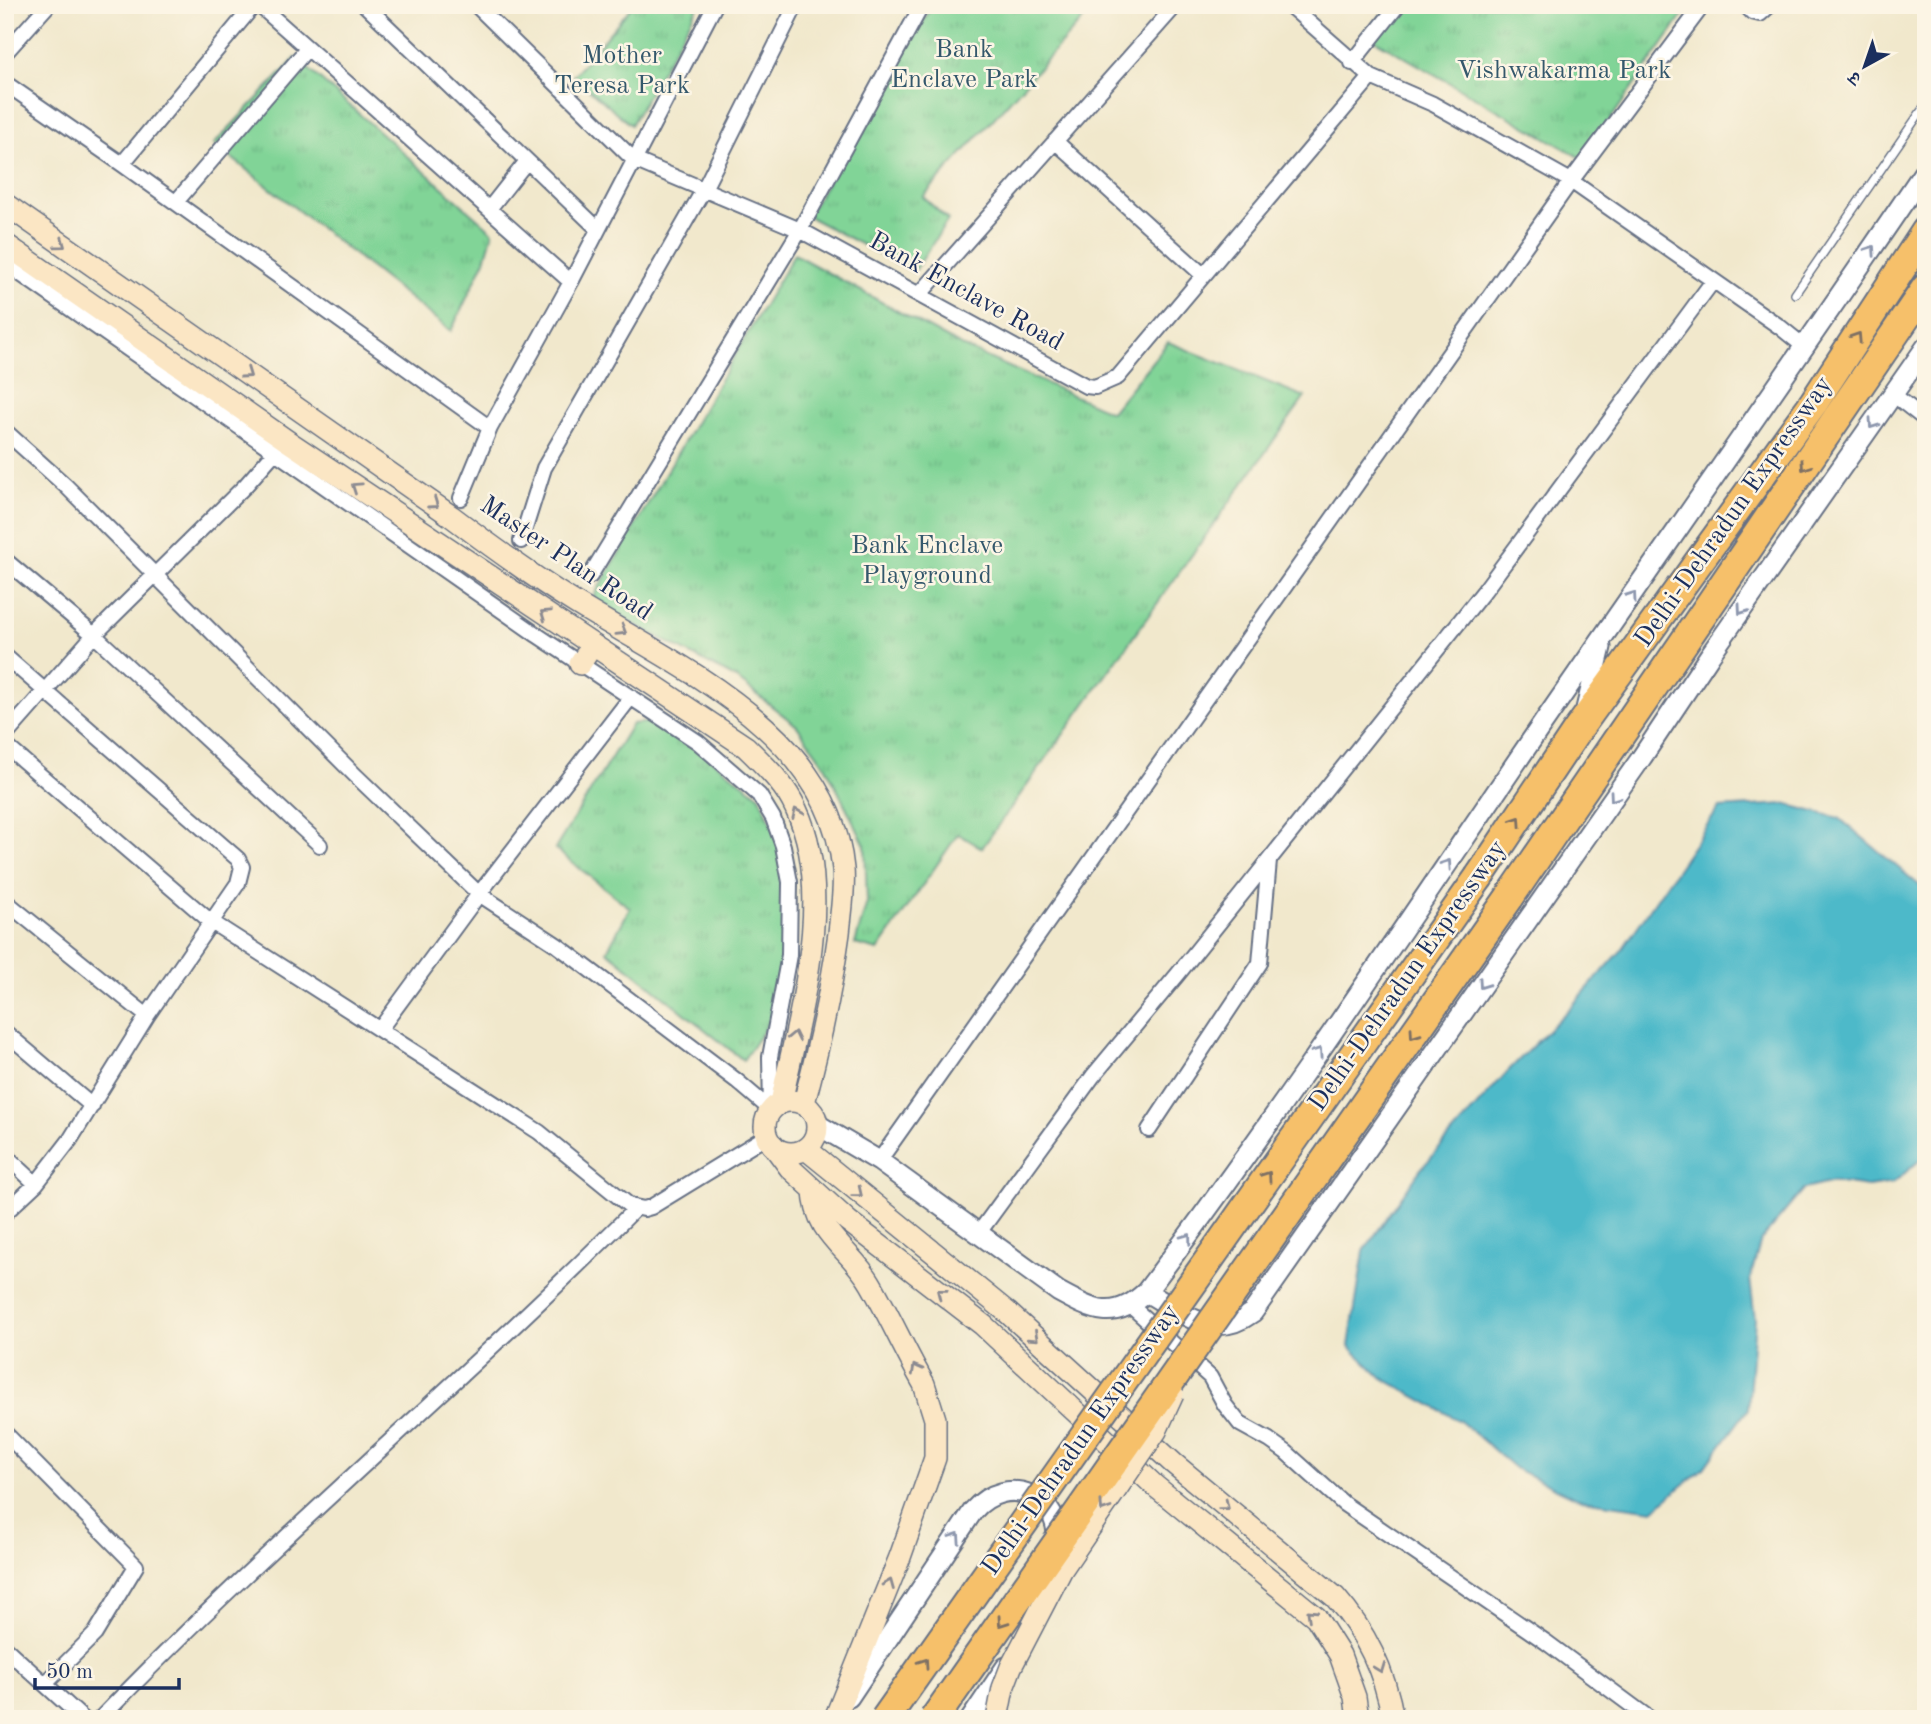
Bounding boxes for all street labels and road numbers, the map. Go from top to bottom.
street label: Bank Enclave Road [865,228,1067,356]
street label: Delhi-Dehradun Expressway [1630,372,1838,652]
street label: Master Plan Road [475,492,657,626]
street label: Delhi-Dehradun Expressway [1304,836,1512,1116]
street label: Delhi-Dehradun Expressway [977,1300,1185,1580]

